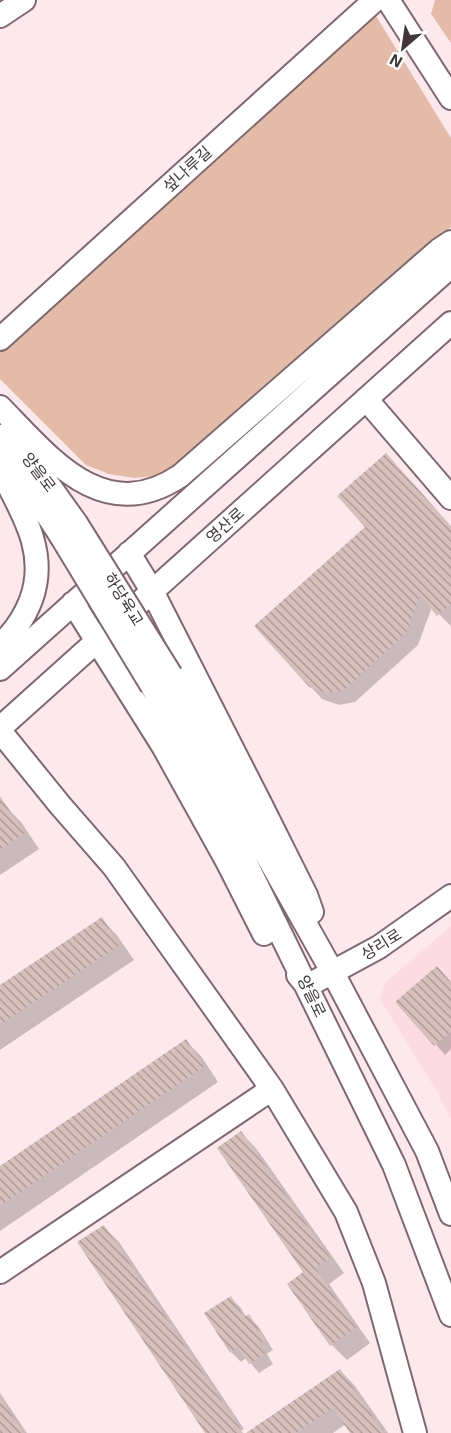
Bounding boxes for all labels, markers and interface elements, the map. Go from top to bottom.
north arrow [373,18,433,78]
text: N [386,50,405,73]
street label: 섶나루길 [158,142,215,195]
street label: 양을로 [19,448,60,495]
street label: 영산로 [202,503,248,546]
street label: 하당육교 [101,569,148,629]
street label: 상리로 [357,924,405,963]
street label: 양을로 [294,972,331,1020]

